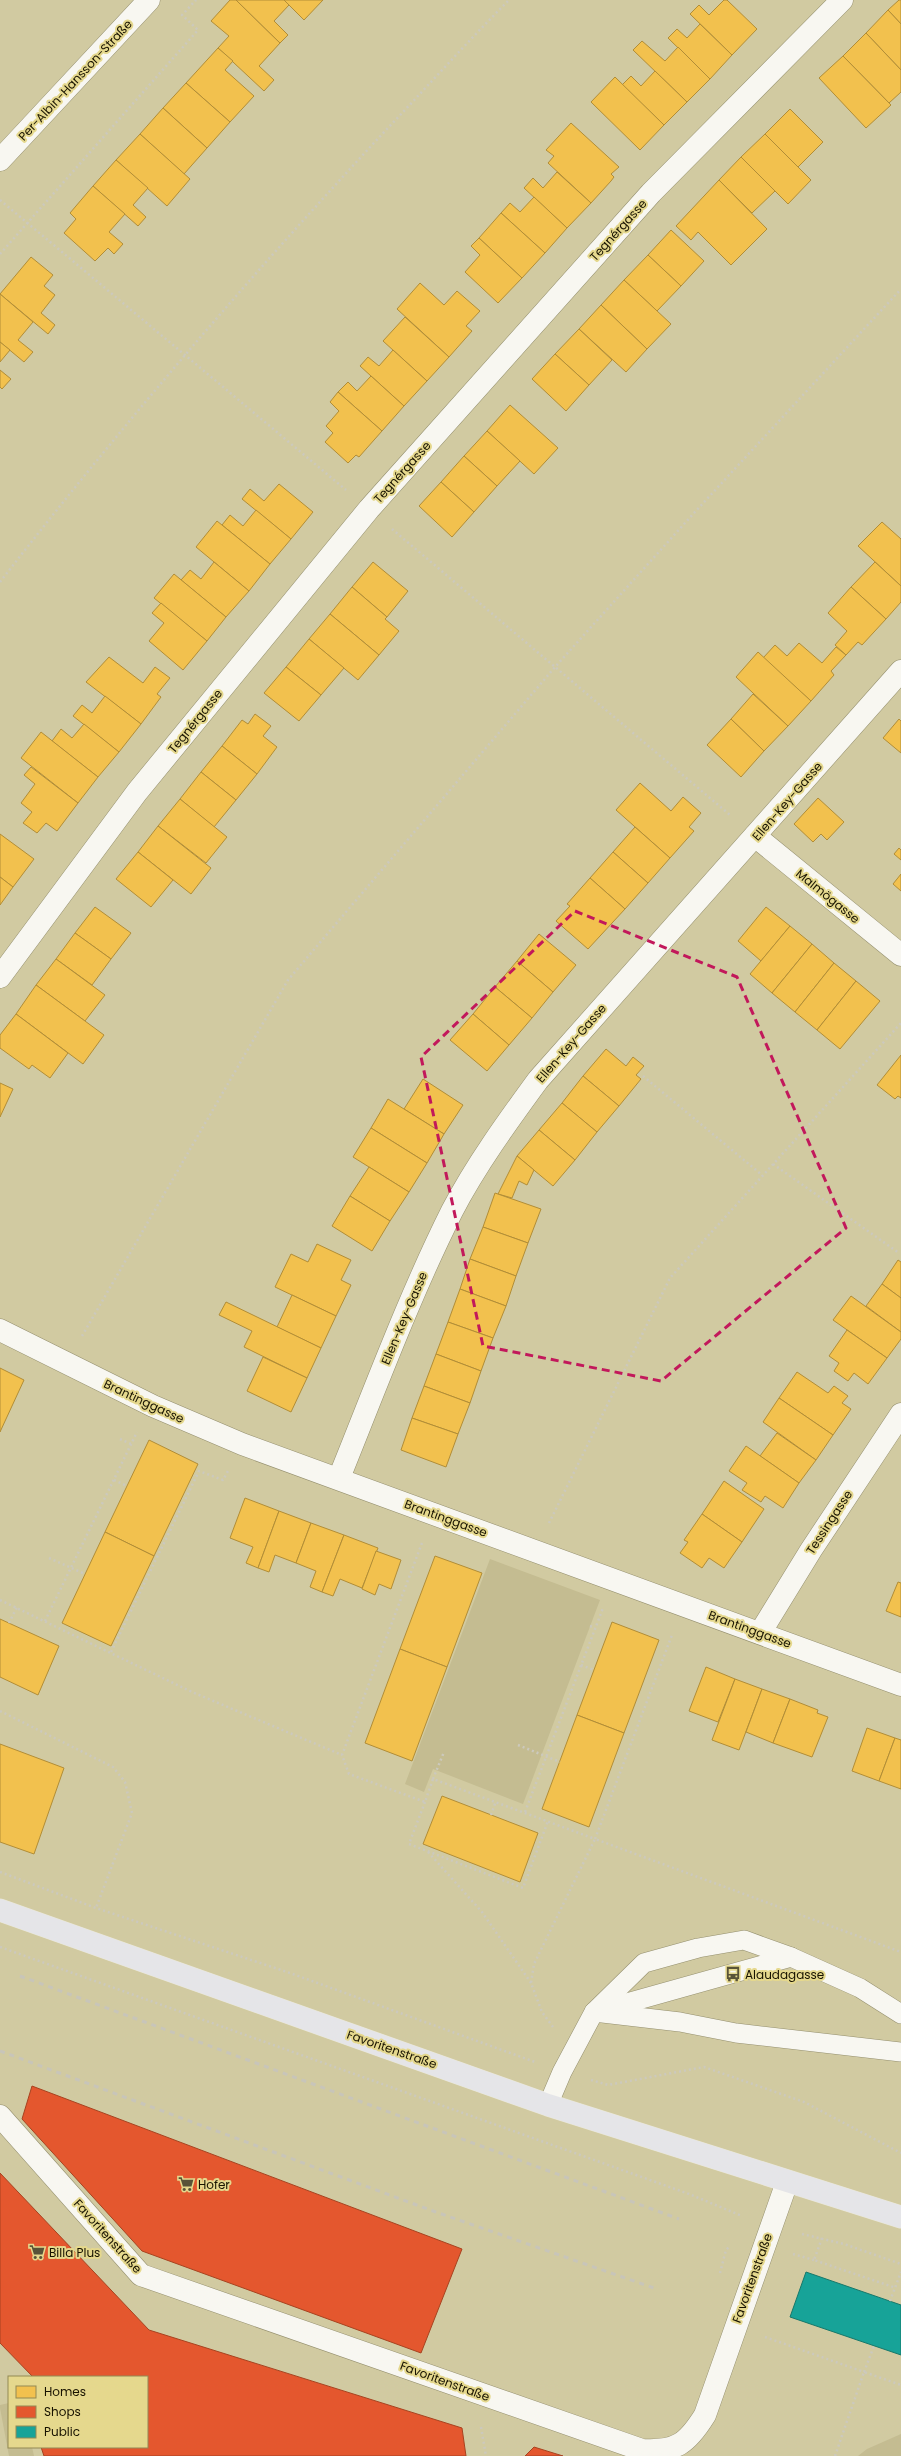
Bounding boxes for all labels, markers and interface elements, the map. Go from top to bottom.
street label: Per-Albin-Hansson-Straße [14,16,136,144]
street label: Tegnérgasse [586,195,650,265]
street label: Tegnérgasse [370,437,434,507]
street label: Tegnérgasse [164,685,226,757]
street label: Ellen-Key-Gasse [748,758,826,844]
street label: Malmögasse [792,865,864,927]
street label: Ellen-Key-Gasse [532,1000,610,1086]
street label: Ellen-Key-Gasse [377,1269,431,1367]
street label: Brantinggasse [101,1375,187,1427]
street label: Tessingasse [802,1487,856,1557]
street label: Brantinggasse [402,1495,490,1541]
street label: Brantinggasse [706,1606,794,1652]
bus stop icon: Alaudagasse [724,1965,742,1983]
place label: Alaudagasse [745,1966,824,1983]
street label: Favoritenstraße [345,2026,439,2072]
supermarket icon: Hofer [177,2175,195,2193]
place label: Hofer [198,2176,230,2193]
street label: Favoritenstraße [70,2195,146,2277]
street label: Favoritenstraße [728,2231,776,2325]
supermarket icon: Billa Plus [28,2243,46,2261]
place label: Billa Plus [49,2244,100,2261]
street label: Favoritenstraße [398,2357,492,2405]
legend [8,2376,148,2448]
text: Homes [44,2383,86,2400]
text: Shops [44,2403,81,2420]
text: Public [44,2423,80,2440]

